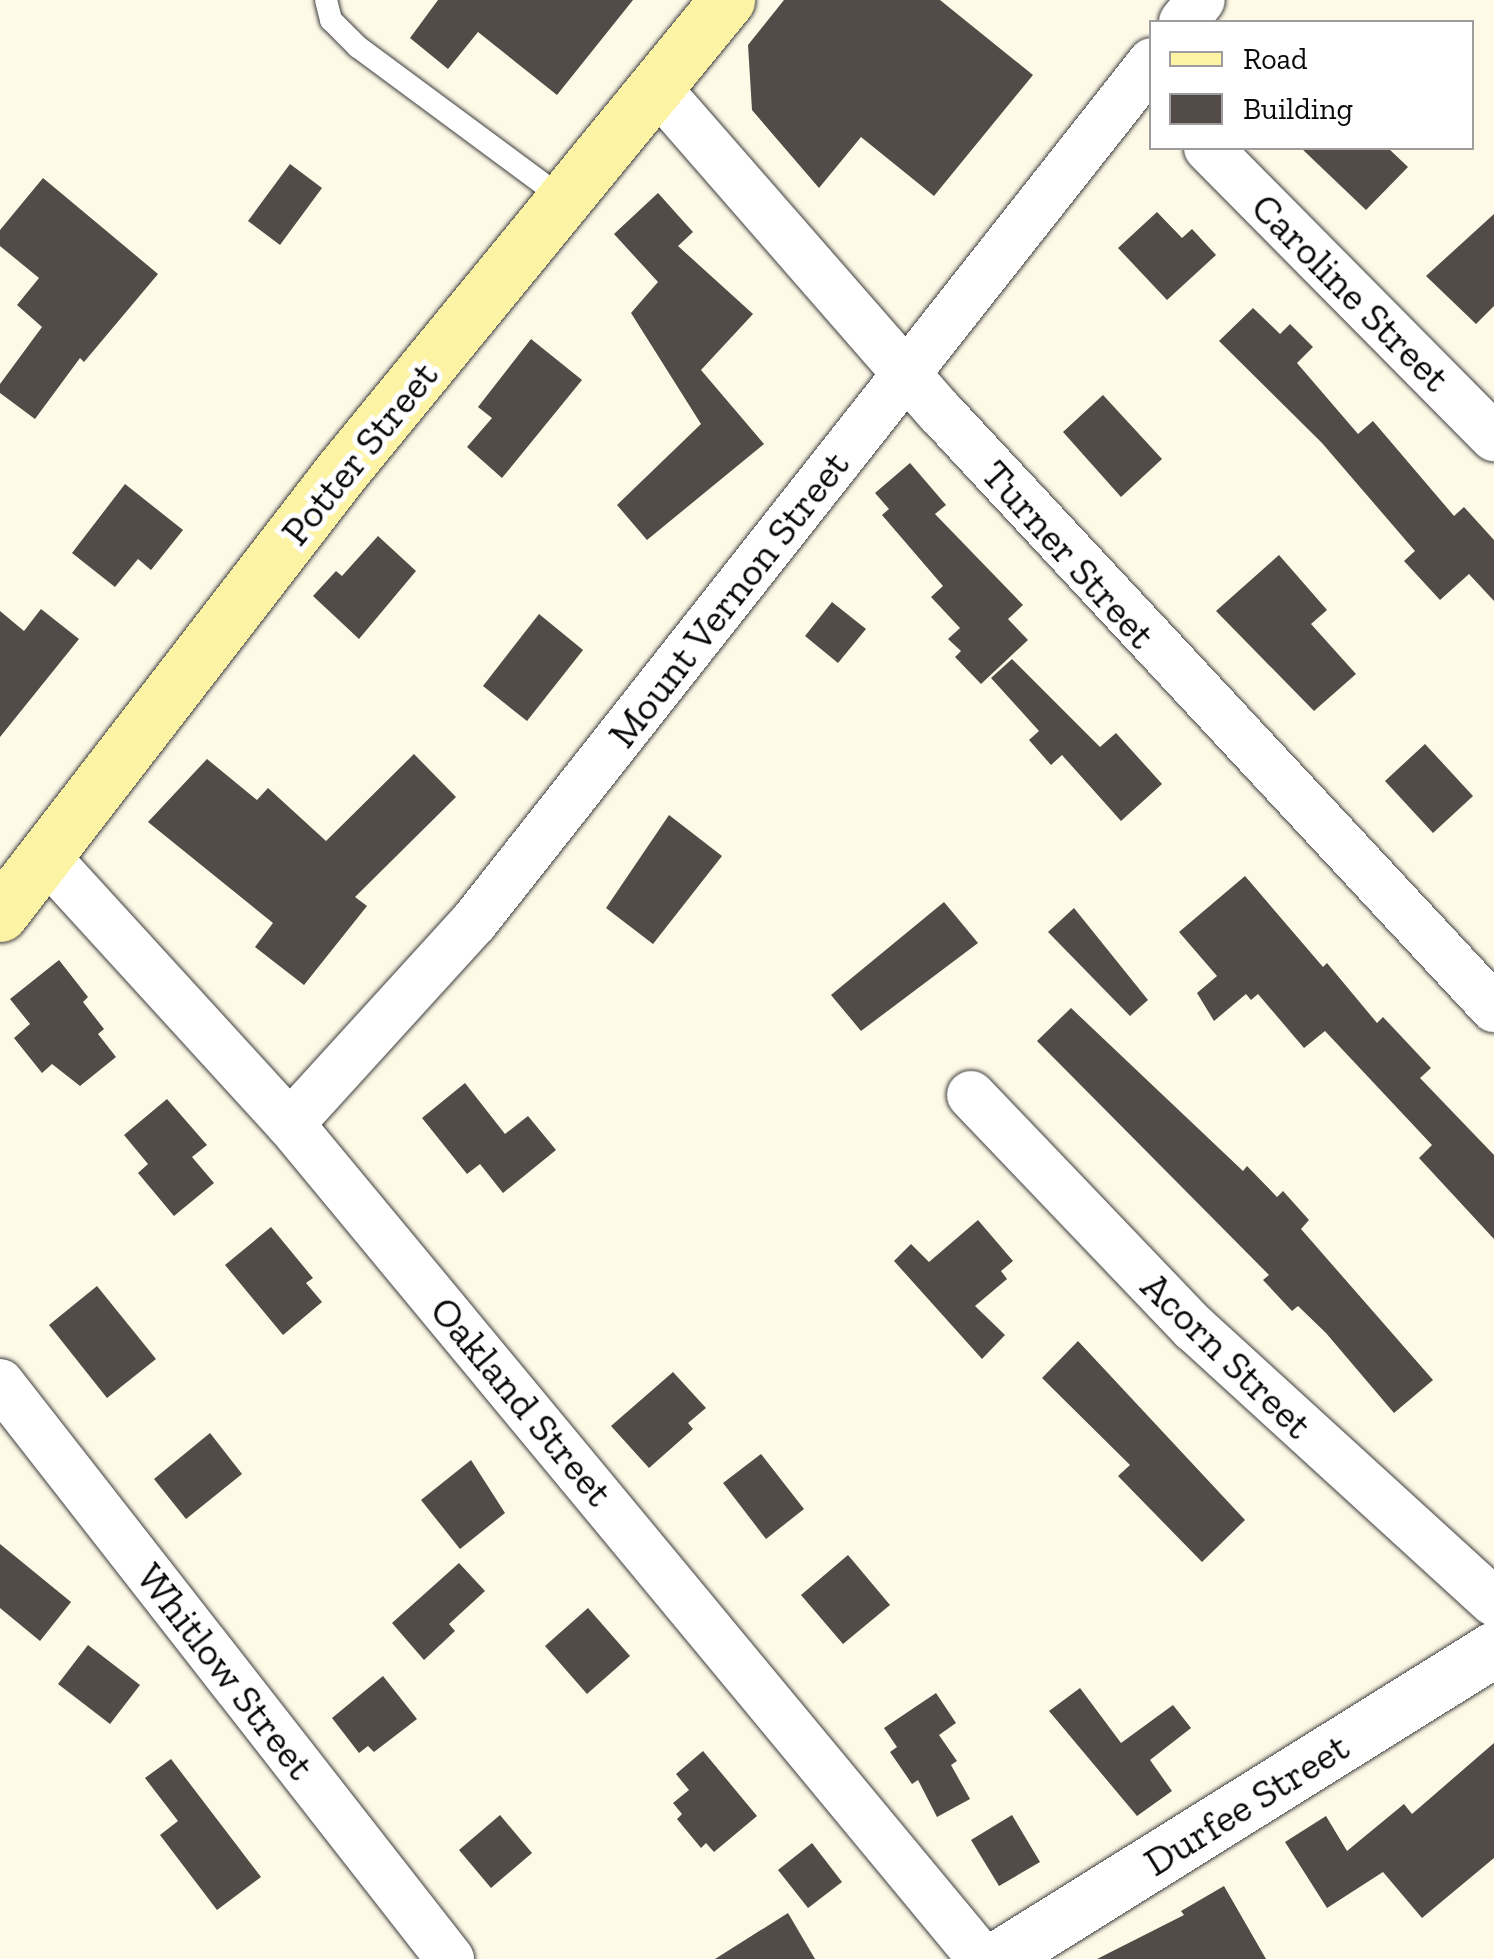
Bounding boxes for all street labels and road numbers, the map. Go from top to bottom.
street label: Caroline Street [1242,183,1460,401]
street label: Potter Street [270,351,448,555]
street label: Mount Vernon Street [597,441,859,757]
street label: Turner Street [972,450,1166,658]
street label: Acorn Street [1132,1262,1322,1448]
street label: Oakland Street [421,1287,623,1515]
street label: Whitlow Street [127,1553,325,1789]
street label: Durfee Street [1135,1722,1357,1886]

